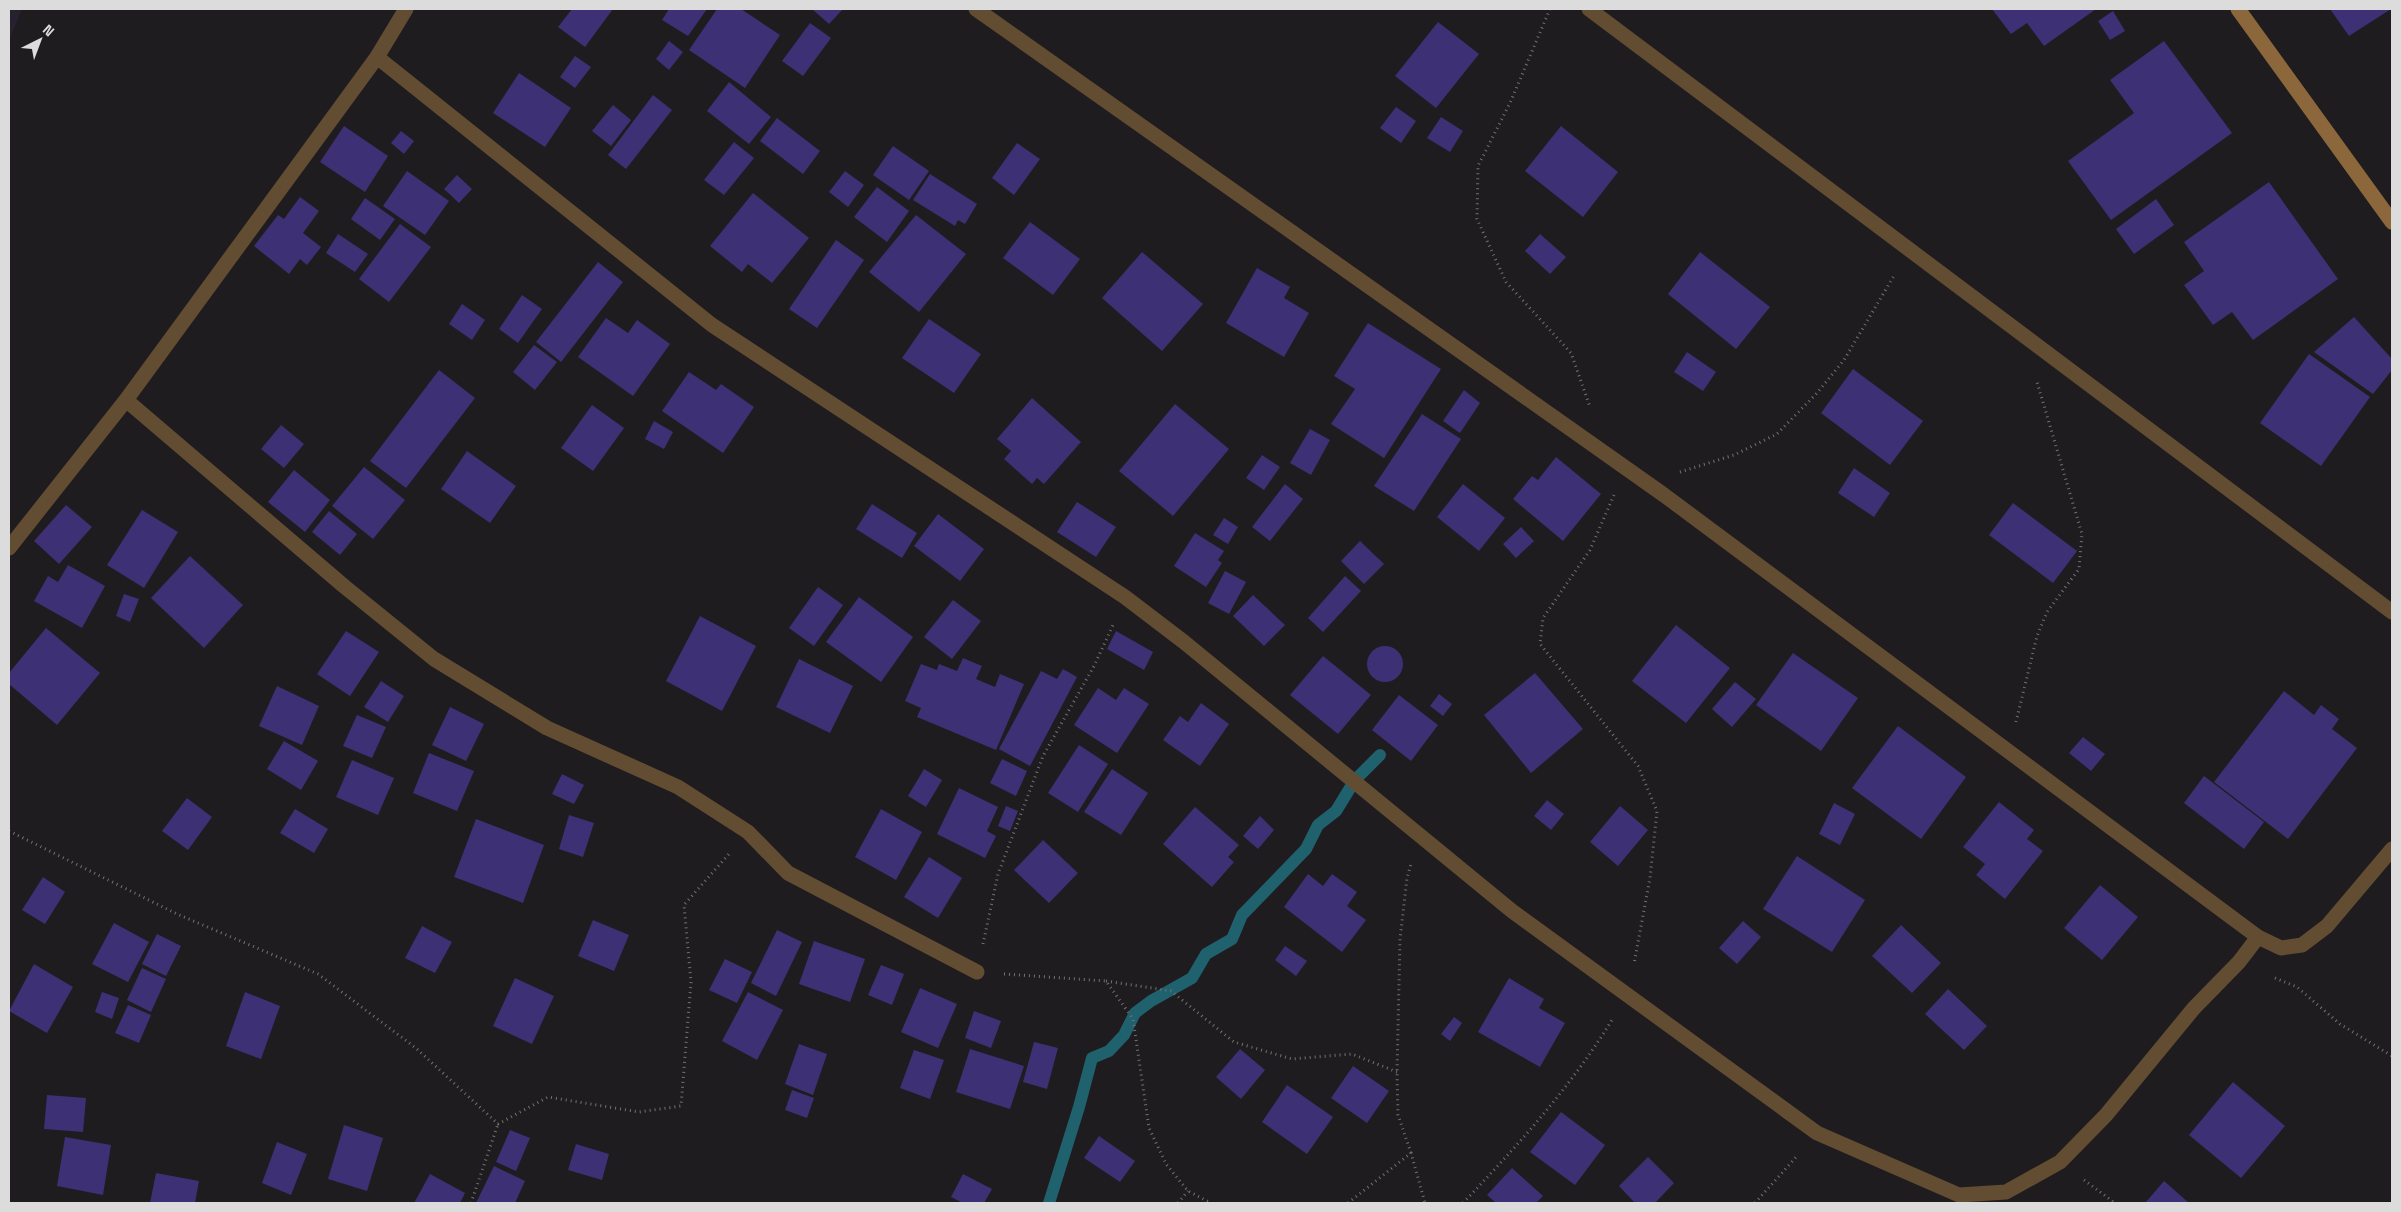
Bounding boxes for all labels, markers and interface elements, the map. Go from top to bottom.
north arrow [15,15,65,65]
text: N [39,21,58,40]

